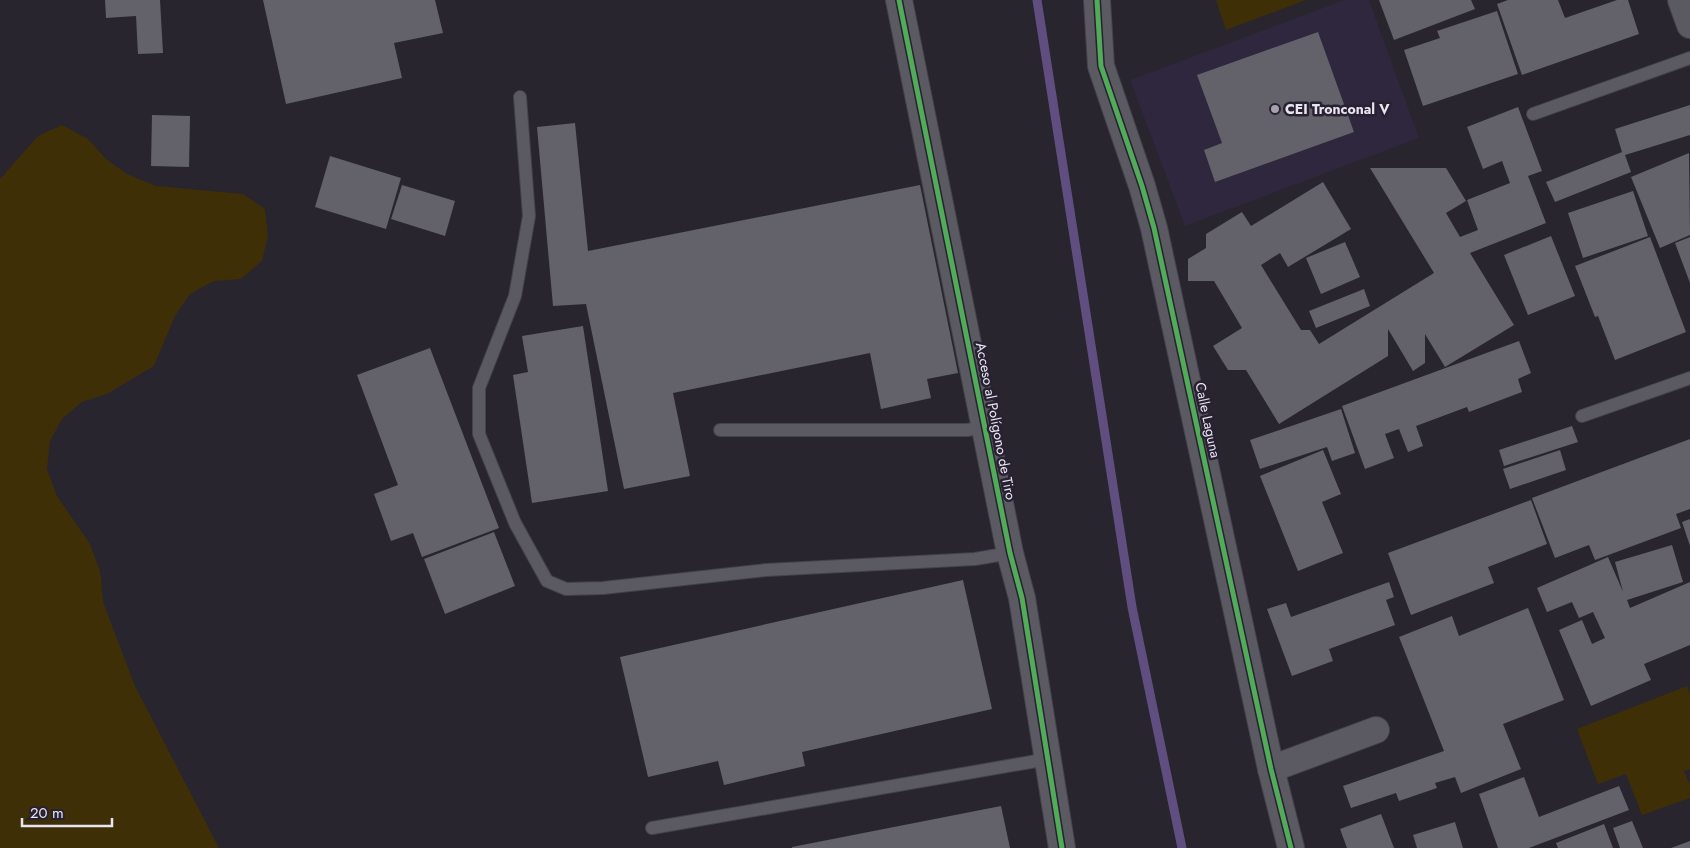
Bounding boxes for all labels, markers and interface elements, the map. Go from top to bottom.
place label: CEI Tronconal V [1285,99,1390,119]
marker: CEI Tronconal V [1269,103,1281,115]
street label: Acceso al Polígono de Tiro [971,341,1021,502]
street label: Calle Laguna [1190,380,1226,460]
scale bar [22,796,112,828]
text: 20 m [30,802,64,824]

